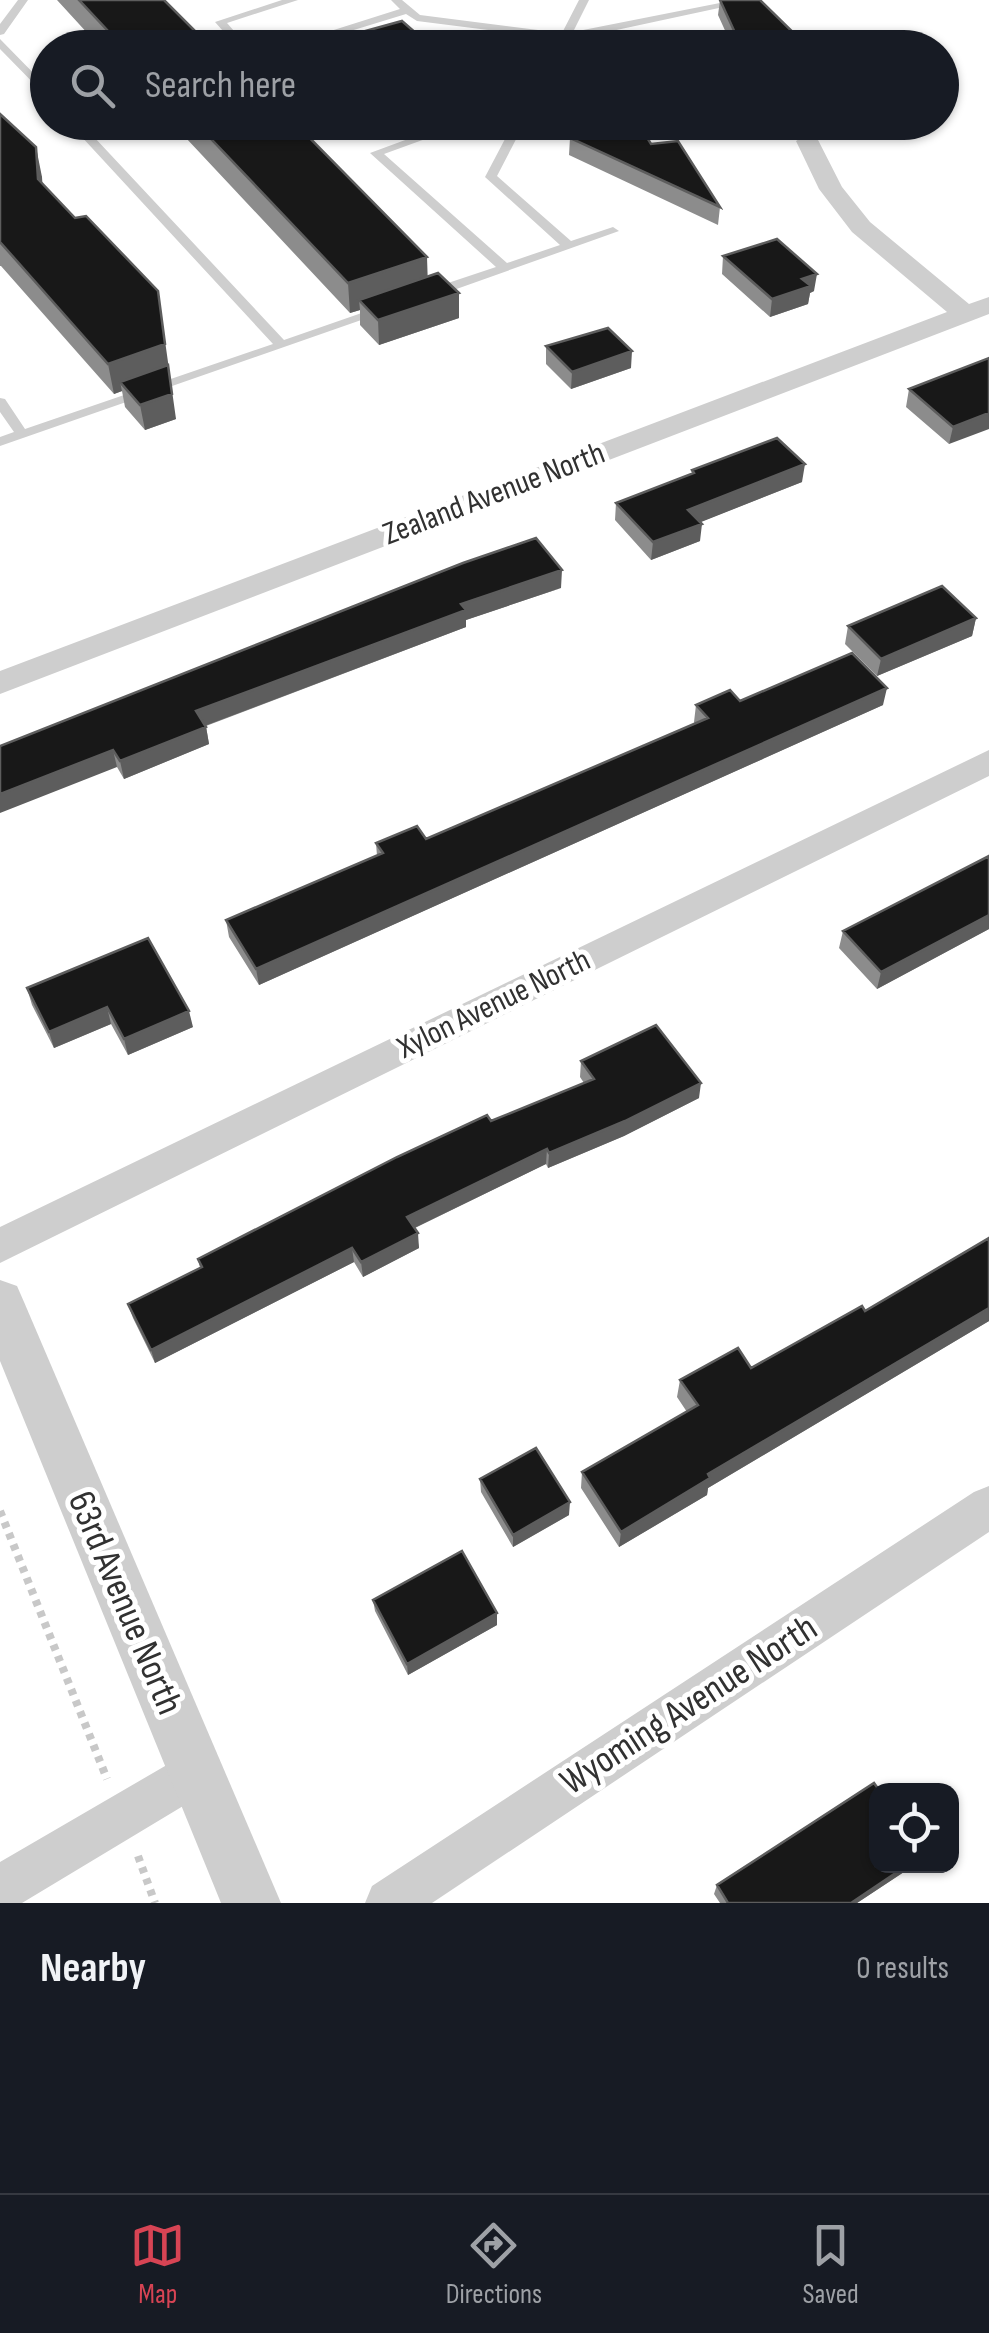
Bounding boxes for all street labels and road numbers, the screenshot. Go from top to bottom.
street label: Zealand Avenue North [378,434,610,554]
street label: Xylon Avenue North [390,941,597,1068]
street label: 63rd Avenue North [58,1485,192,1721]
street label: Wyoming Avenue North [552,1605,826,1805]

